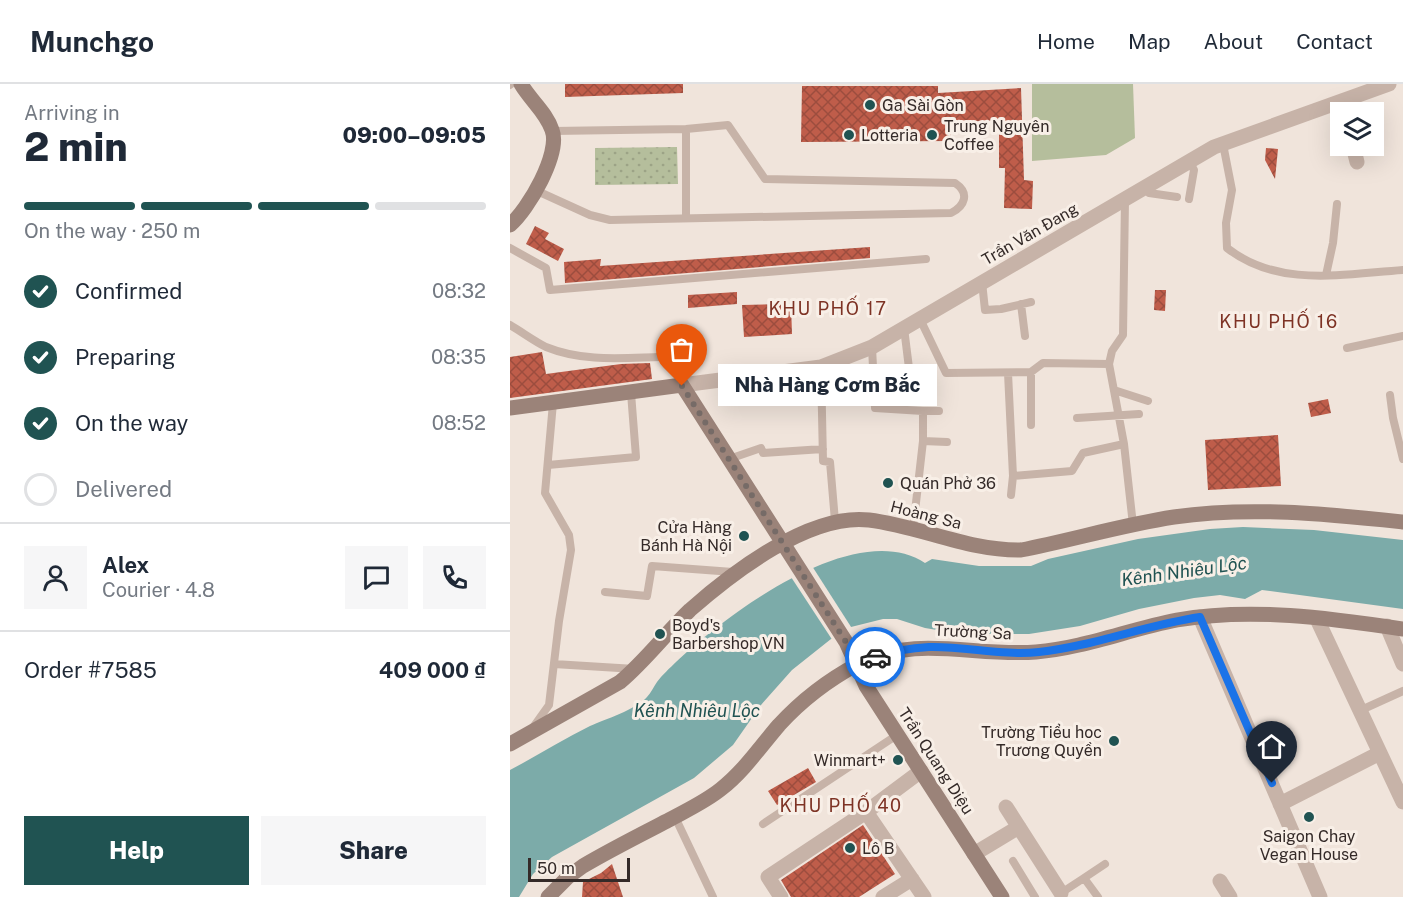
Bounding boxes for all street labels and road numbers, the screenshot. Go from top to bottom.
street label: Trần Văn Ðang [979,199,1082,269]
street label: Hoàng Sa [889,497,963,533]
street label: Trường Sa [934,620,1012,644]
street label: Trần Quang Diệu [894,704,978,818]

